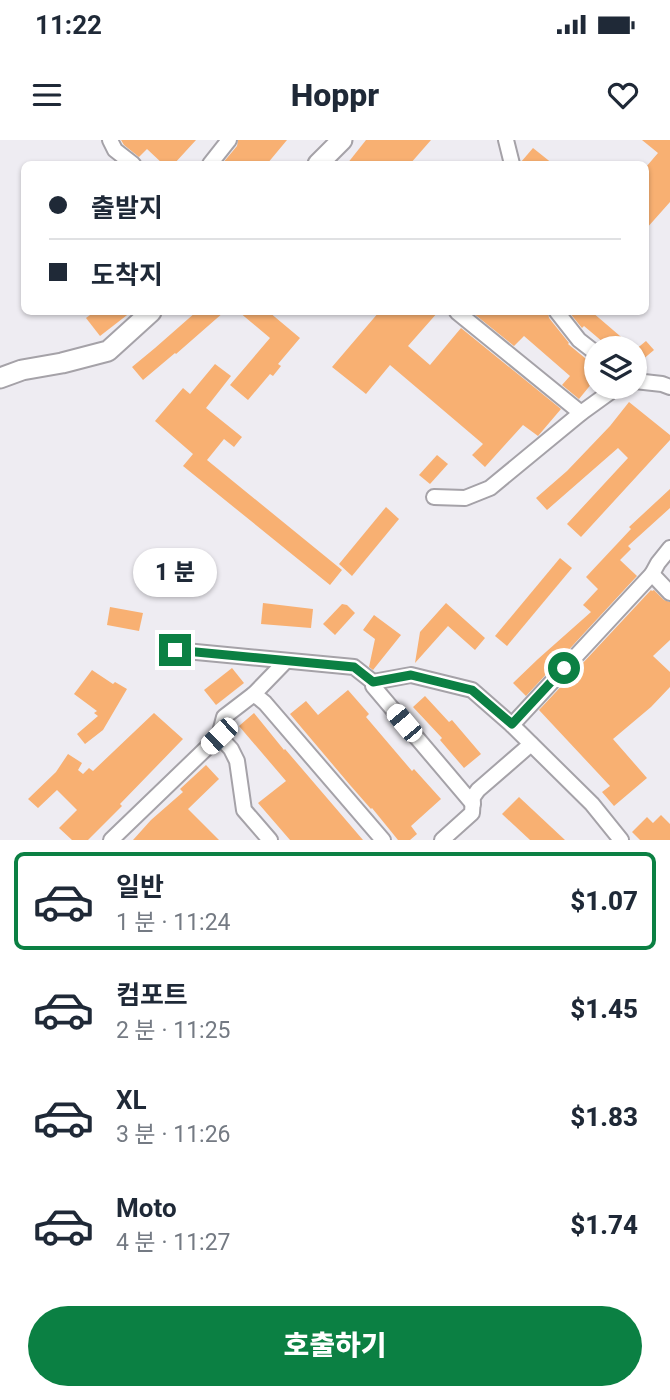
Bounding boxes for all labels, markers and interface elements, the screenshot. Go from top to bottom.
text: 11:22 [35,10,102,40]
icon: menu [28,76,66,114]
text: Hoppr [291,76,379,114]
icon: heart [604,76,642,114]
text: 출발지 [91,193,163,223]
text: 도착지 [91,260,163,290]
map controls [584,336,647,399]
button: layers [584,336,647,399]
callout: 1 분 [133,548,217,598]
text: 1 분 [155,559,195,586]
route end [159,634,191,666]
route start [548,652,580,684]
car [383,700,426,746]
car [197,714,242,758]
icon: car [32,870,95,933]
text: 일반 [116,872,164,902]
text: $1.07 [570,886,638,916]
text: 1 분 · 11:24 [116,909,231,936]
icon: car [32,978,95,1041]
text: 컴포트 [116,980,188,1010]
text: $1.45 [570,994,638,1024]
text: 2 분 · 11:25 [116,1017,231,1044]
text: XL [116,1085,147,1115]
icon: car [32,1086,95,1149]
text: $1.83 [570,1102,638,1132]
text: 3 분 · 11:26 [116,1121,231,1148]
text: Moto [116,1193,177,1223]
icon: car [32,1194,95,1257]
text: $1.74 [570,1210,638,1240]
text: 4 분 · 11:27 [116,1229,231,1256]
button: 호출하기 [28,1306,642,1386]

